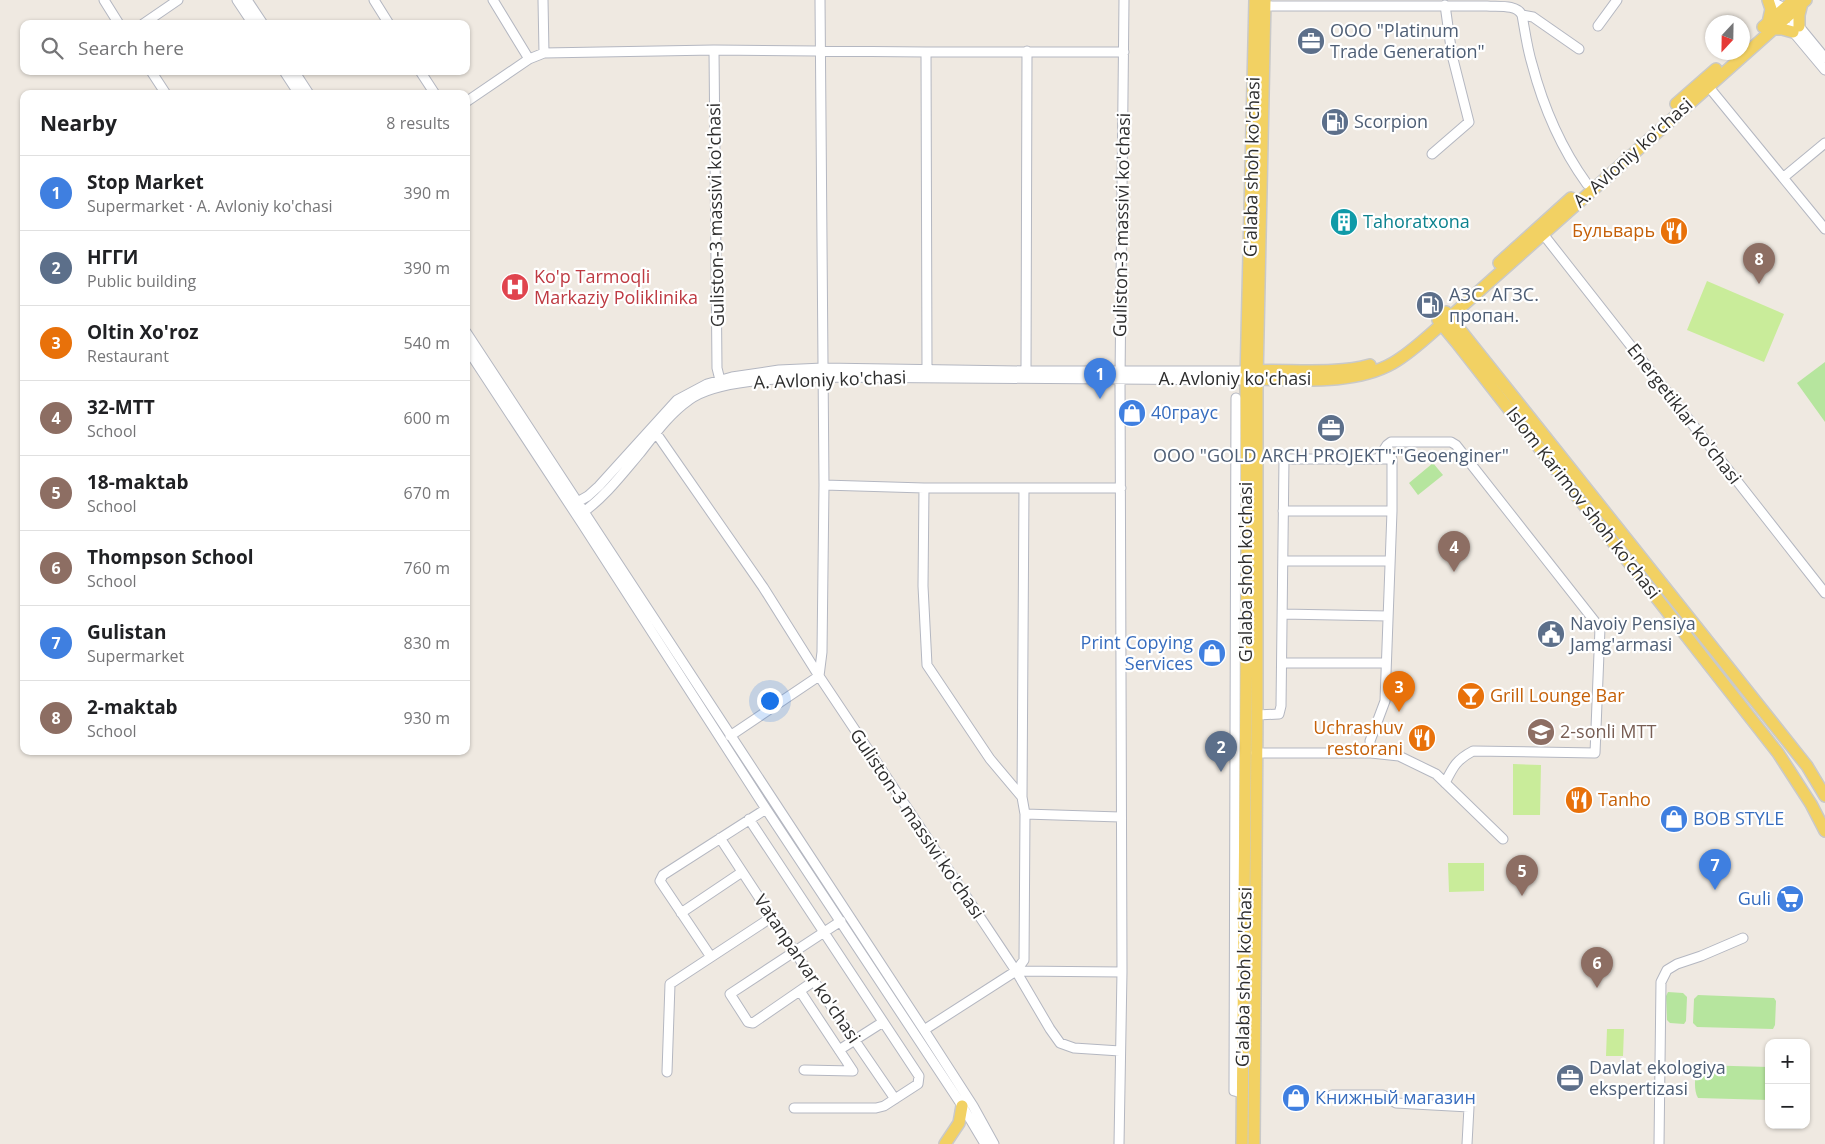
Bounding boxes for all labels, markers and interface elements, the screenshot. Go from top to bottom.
north arrow [1705,15,1750,60]
place label: OOO "Platinum Trade Generation" [1330,18,1485,63]
search box [20,20,470,75]
office icon: OOO "Platinum Trade Generation" [1296,26,1326,56]
icon: search [38,34,66,62]
text: Search here [78,35,184,61]
street label: G'alaba shoh ko'chasi [1237,77,1265,257]
street label: A. Avloniy ko'chasi [1568,92,1697,212]
street label: Guliston-3 massivi ko'chasi [701,103,729,327]
fuel station icon: Scorpion [1320,107,1350,137]
text: Nearby [40,109,117,137]
place label: Scorpion [1354,109,1428,133]
text: 8 results [386,112,450,134]
street label: Guliston-3 massivi ko'chasi [1107,113,1135,337]
text: Stop Market [87,169,204,195]
text: 1 [51,182,61,204]
text: 390 m [404,182,450,204]
text: Supermarket · A. Avloniy ko'chasi [87,195,333,217]
building icon: Tahoratxona [1329,207,1359,237]
place label: Tahoratxona [1363,209,1470,233]
restaurant icon: Бульварь [1659,216,1689,246]
place label: Бульварь [1572,218,1655,242]
pin: 8 [1743,243,1775,284]
text: НГГИ [87,244,139,270]
text: 2 [51,257,61,279]
text: 390 m [404,257,450,279]
place label: Ko'p Tarmoqli Markaziy Poliklinika [534,264,698,309]
text: Public building [87,270,196,292]
hospital icon: Ko'p Tarmoqli Markaziy Poliklinika [500,272,530,302]
place label: АЗС. АГЗС. пропан. [1449,282,1539,327]
fuel station icon: АЗС. АГЗС. пропан. [1415,290,1445,320]
text: Oltin Xo'roz [87,319,199,345]
text: 3 [51,332,61,354]
text: 540 m [404,332,450,354]
street label: Energetiklar ko'chasi [1622,338,1747,489]
text: Restaurant [87,345,169,367]
pin: 1 [1084,358,1116,399]
street label: A. Avloniy ko'chasi [753,364,907,394]
street label: A. Avloniy ko'chasi [1159,366,1311,390]
text: 32-MTT [87,394,155,420]
shop icon: 40граус [1117,398,1147,428]
place label: 40граус [1151,400,1218,424]
street label: Islom Karimov shoh ko'chasi [1501,401,1666,603]
text: 4 [51,407,61,429]
text: 600 m [404,407,450,429]
office icon: ООО "GOLD ARCH PROJEKT";"Geoenginer" [1316,413,1346,443]
text: School [87,420,137,442]
place label: ООО "GOLD ARCH PROJEKT";"Geoenginer" [1153,443,1509,467]
text: 18-maktab [87,469,189,495]
text: 5 [51,482,61,504]
text: 670 m [404,482,450,504]
street label: G'alaba shoh ko'chasi [1233,482,1257,662]
text: School [87,495,137,517]
pin: 4 [1438,531,1470,572]
text: Thompson School [87,544,254,570]
text: 6 [51,557,61,579]
text: 760 m [404,557,450,579]
text: School [87,570,137,592]
place label: Navoiy Pensiya Jamg'armasi [1568,611,1696,656]
text: Gulistan [87,619,167,645]
public building icon: Navoiy Pensiya Jamg'armasi [1536,619,1566,649]
place label: Print Copying Services [1081,630,1193,675]
text: 7 [51,632,61,654]
text: 830 m [404,632,450,654]
shop icon: Print Copying Services [1197,638,1227,668]
text: Supermarket [87,645,184,667]
pin: 3 [1383,671,1415,712]
bar icon: Grill Lounge Bar [1456,681,1486,711]
place label: Grill Lounge Bar [1490,683,1625,707]
your location [757,688,783,714]
text: 2-maktab [87,694,178,720]
text: 8 [51,707,61,729]
text: 930 m [404,707,450,729]
place label: Uchrashuv restorani [1313,715,1403,760]
school or university icon: 2-sonli MTT [1526,717,1556,747]
place label: 2-sonli MTT [1560,719,1656,743]
text: School [87,720,137,742]
restaurant icon: Uchrashuv restorani [1407,723,1437,753]
street label: Guliston-3 massivi ko'chasi [845,724,991,923]
pin: 2 [1205,731,1237,772]
restaurant icon: Tanho [1564,785,1594,815]
place label: Tanho [1598,787,1651,811]
shop icon: BOB STYLE [1659,804,1689,834]
place label: BOB STYLE [1693,806,1784,830]
pin: 7 [1699,849,1731,890]
pin: 5 [1506,855,1538,896]
supermarket icon: Guli [1775,884,1805,914]
place label: Guli [1738,886,1771,910]
street label: G'alaba shoh ko'chasi [1229,887,1257,1067]
street label: Vatanparvar ko'chasi [749,889,867,1048]
pin: 6 [1581,947,1613,988]
map controls [1765,1039,1810,1129]
button: + [1765,1039,1810,1084]
place label: Davlat ekologiya ekspertizasi [1589,1055,1726,1100]
office icon: Davlat ekologiya ekspertizasi [1555,1063,1585,1093]
shop icon: Книжный магазин [1281,1083,1311,1113]
button: − [1765,1084,1810,1129]
place label: Книжный магазин [1315,1085,1476,1109]

